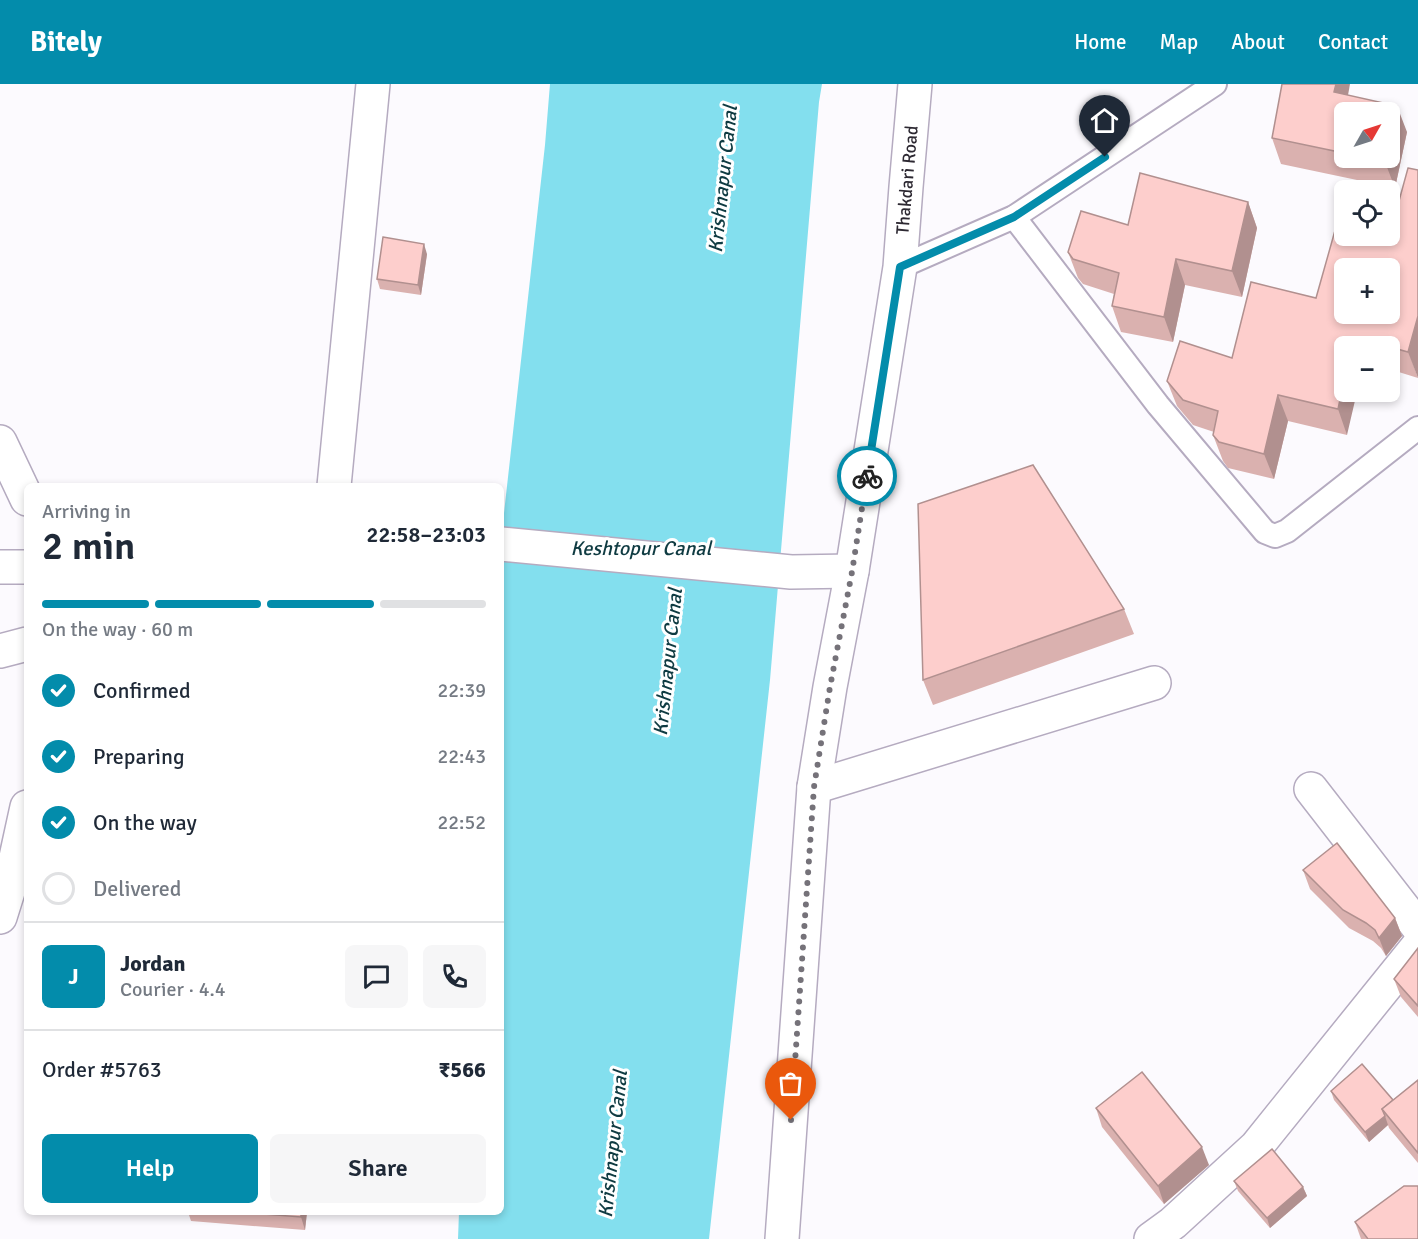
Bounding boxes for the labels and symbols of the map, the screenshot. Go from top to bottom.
pin [1079,95,1130,157]
water label: Krishnapur Canal [703,102,743,254]
north arrow [1334,102,1400,168]
street label: Thakdari Road [891,124,923,236]
courier [837,446,897,506]
water label: Keshtopur Canal [571,536,714,561]
water label: Krishnapur Canal [648,585,688,737]
pin [765,1058,816,1120]
water label: Krishnapur Canal [593,1067,633,1219]

